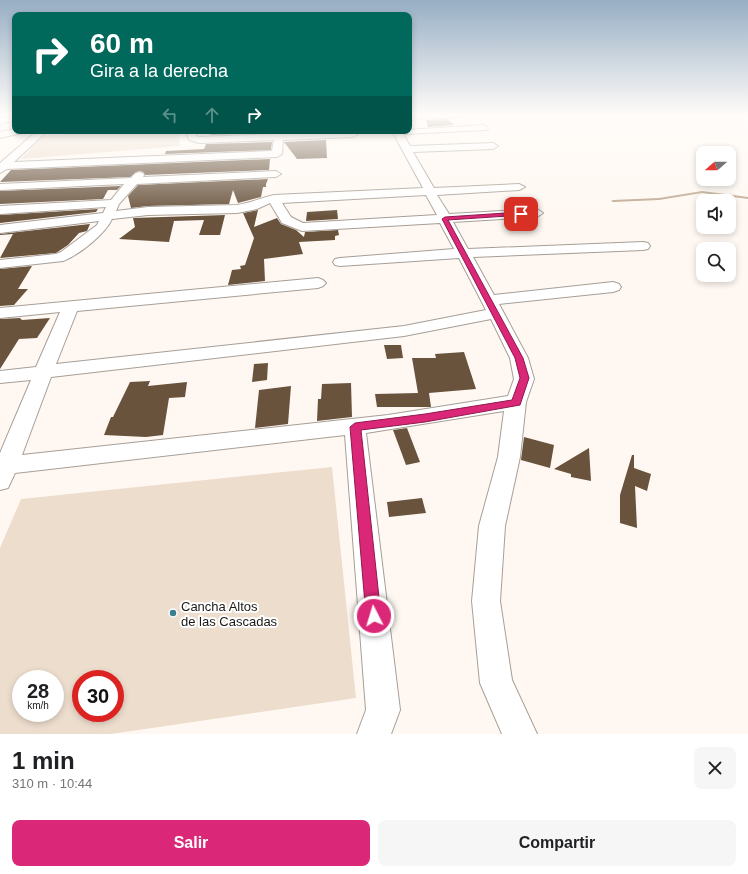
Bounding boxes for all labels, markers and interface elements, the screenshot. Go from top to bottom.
icon: right [24,28,76,80]
text: 60 m [90,28,154,59]
text: Gira a la derecha [90,61,228,81]
icon: left [159,104,181,126]
icon: ahead [201,104,223,126]
icon: right [243,104,265,126]
north arrow [696,146,736,186]
map controls [696,146,736,282]
button: sound [696,194,736,234]
pin [504,197,538,231]
icon: arrive [510,203,532,225]
button: search [696,242,736,282]
position arrow [353,595,395,637]
place label: Cancha Altos de las Cascadas [181,599,278,629]
marker: Cancha Altos de las Cascadas [168,608,178,618]
speed limit sign: 30 [72,670,124,722]
text: 28 [27,680,49,702]
text: km/h [27,700,49,711]
text: 1 min [12,747,75,774]
button: close [694,747,736,789]
text: 310 m · 10:44 [12,776,92,791]
button: Salir [12,820,370,866]
button: Compartir [378,820,736,866]

